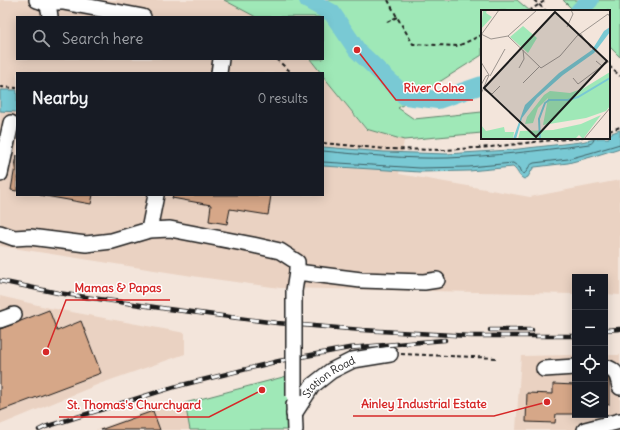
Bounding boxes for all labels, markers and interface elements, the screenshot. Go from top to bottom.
inset map [481,10,610,139]
search box [16,16,324,60]
icon: search [30,27,52,49]
text: Search here [62,29,143,48]
callout: River Colne [396,76,473,100]
text: River Colne [404,80,465,95]
text: Nearby [32,87,88,109]
text: 0 results [258,90,308,107]
map controls [572,274,608,418]
button: + [572,274,608,310]
callout: Mamas & Papas [66,276,170,300]
text: Mamas & Papas [74,280,162,296]
button: − [572,310,608,346]
button: locate [572,346,608,382]
street label: Station Road [299,353,358,401]
button: layers [572,382,608,418]
callout: Ainley Industrial Estate [353,392,494,416]
callout: St. Thomas's Churchyard [59,393,209,417]
text: Ainley Industrial Estate [361,396,487,412]
text: St. Thomas's Churchyard [67,397,201,413]

